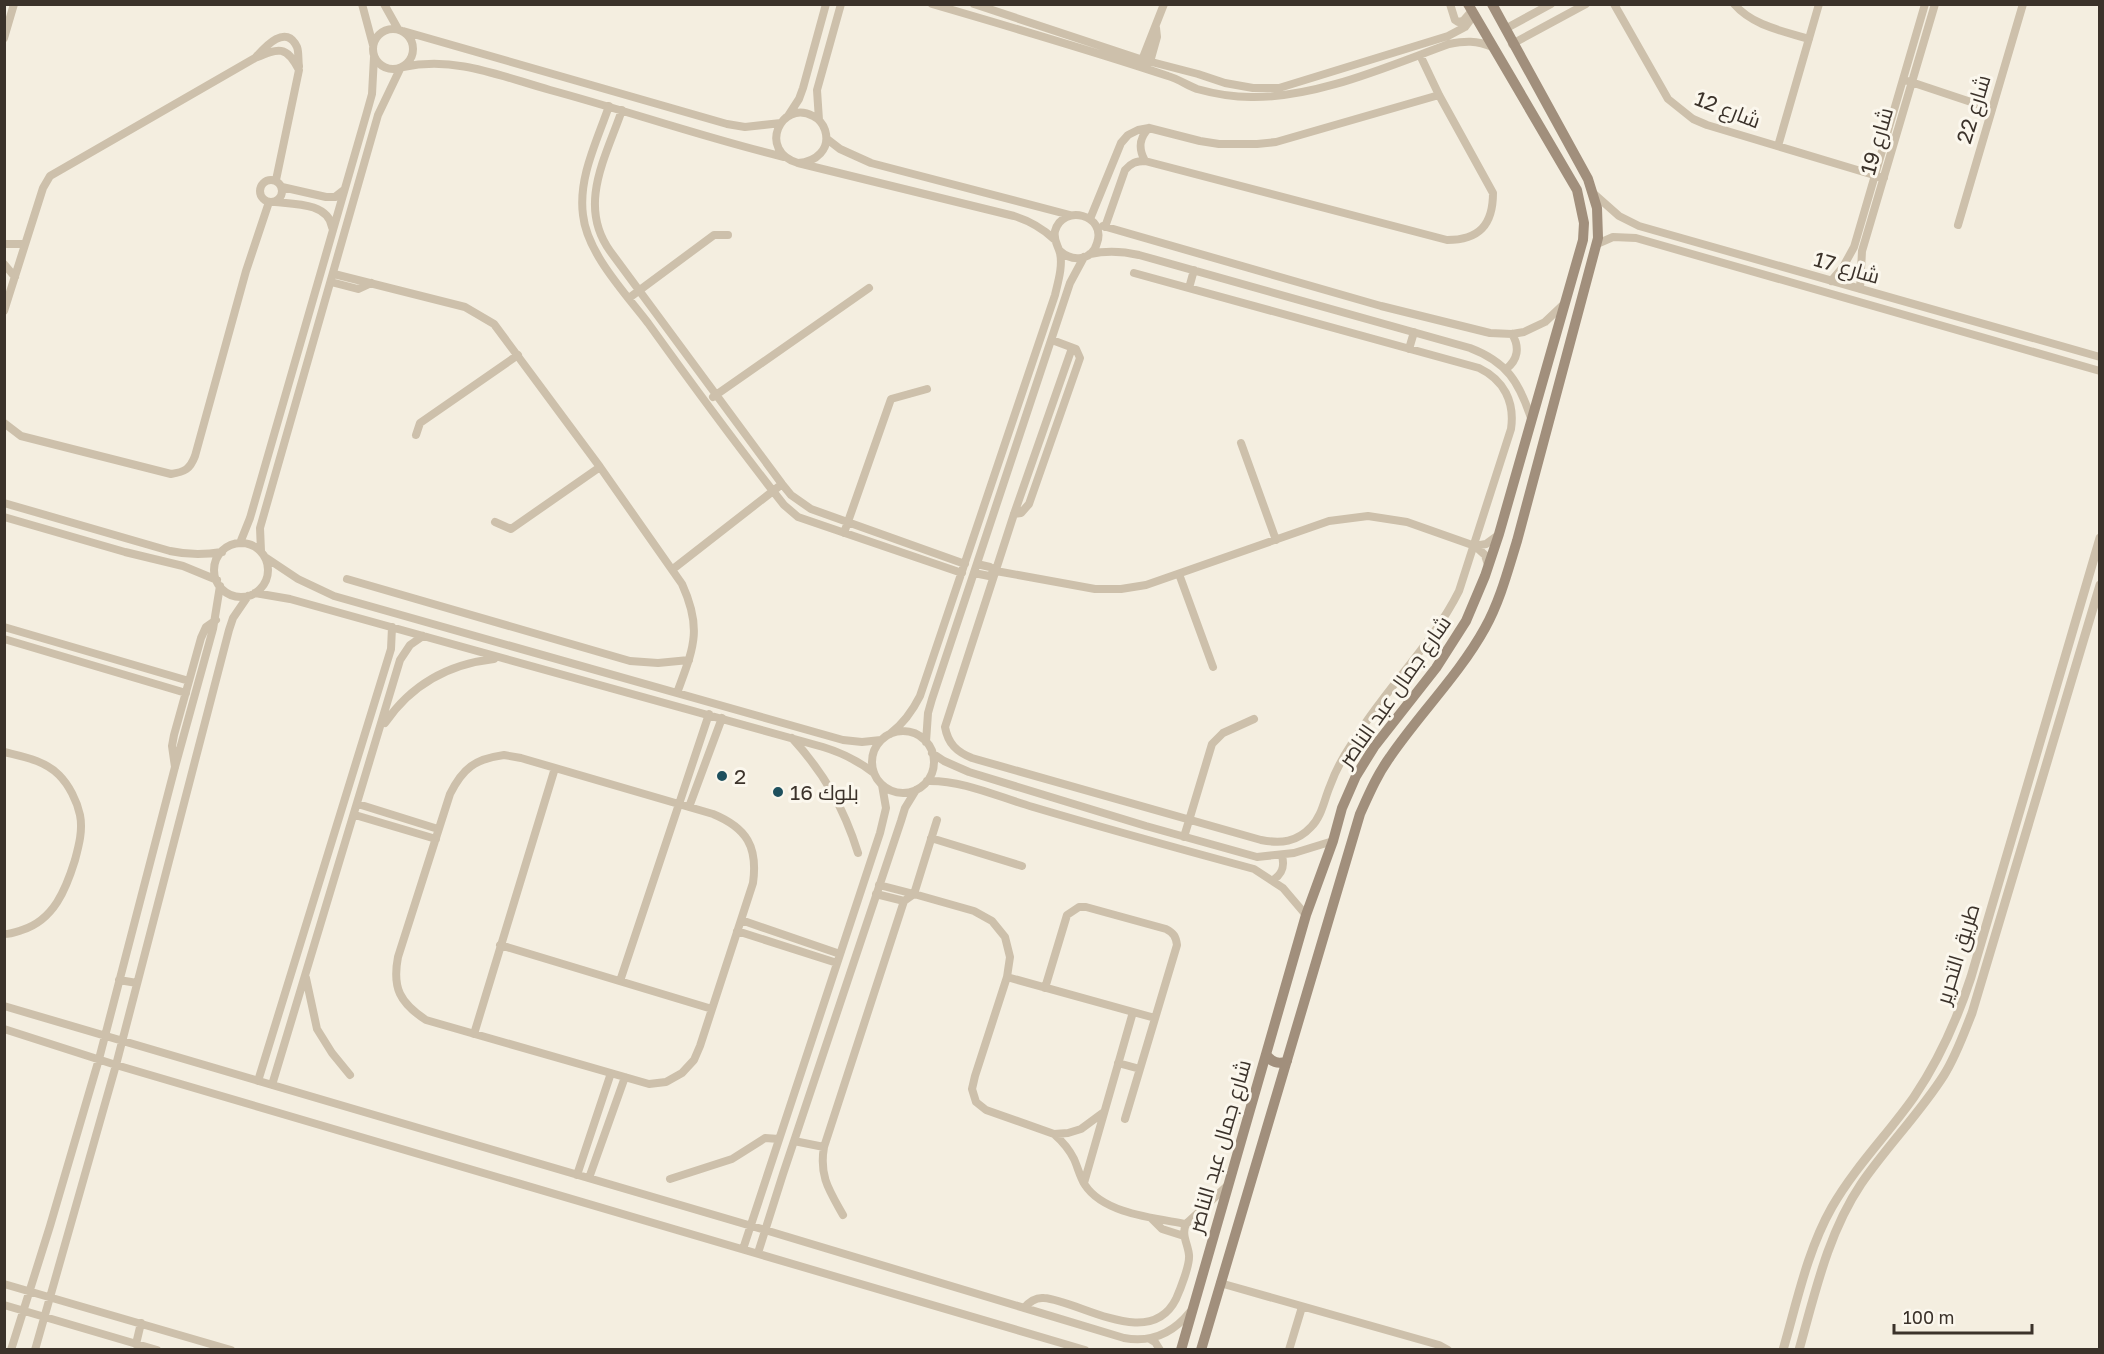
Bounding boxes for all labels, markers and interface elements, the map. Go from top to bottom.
street label: شارع 22 [1950,72,1998,147]
street label: شارع 12 [1691,85,1765,135]
street label: شارع 19 [1854,104,1900,178]
street label: شارع 17 [1811,245,1883,291]
street label: شارع جمال عبد الناصر [1331,610,1458,774]
place label: 2 [734,763,746,789]
marker: 2 [715,769,729,783]
place label: بلوك 16 [790,779,859,805]
marker: بلوك 16 [771,785,785,799]
street label: طريق التحرير [1929,901,1986,1008]
street label: شارع جمال عبد الناصر [1182,1056,1258,1237]
scale bar [1894,1297,2032,1335]
text: 100 m [1903,1306,1954,1328]

